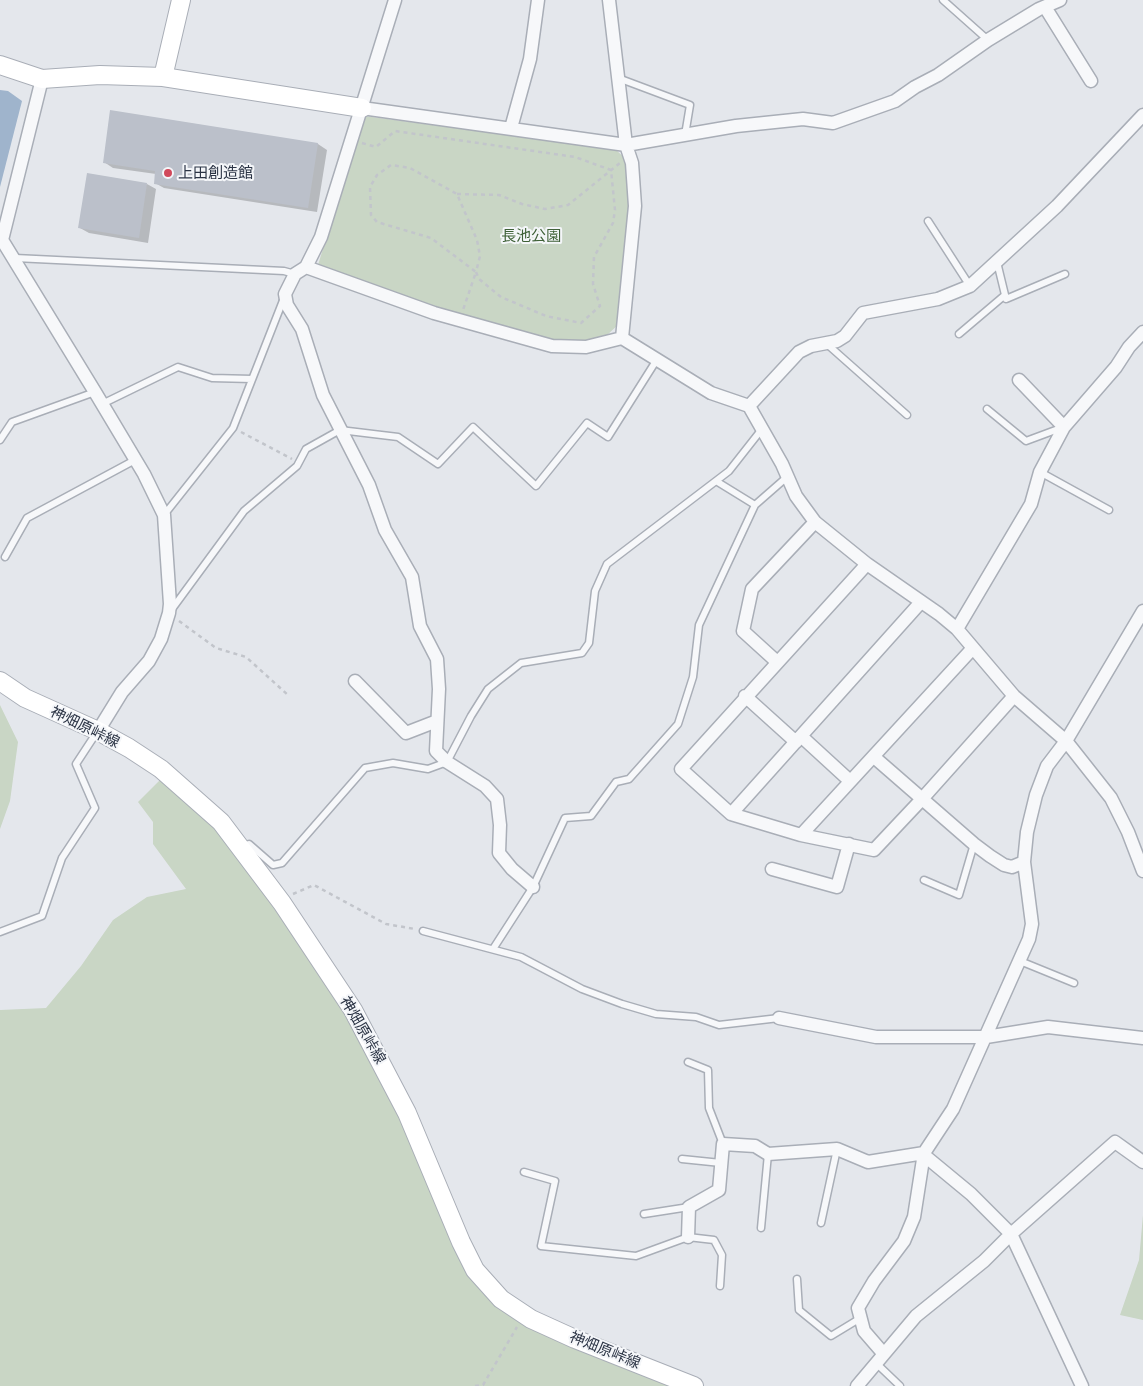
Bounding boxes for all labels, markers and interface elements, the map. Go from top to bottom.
place label: 上田創造館 [178,164,253,182]
marker: 上田創造館 [162,167,174,179]
park label: 長池公園 [501,227,561,245]
street label: 神畑原峠線 [47,702,123,752]
street label: 神畑原峠線 [336,993,390,1067]
street label: 神畑原峠線 [567,1328,643,1372]

